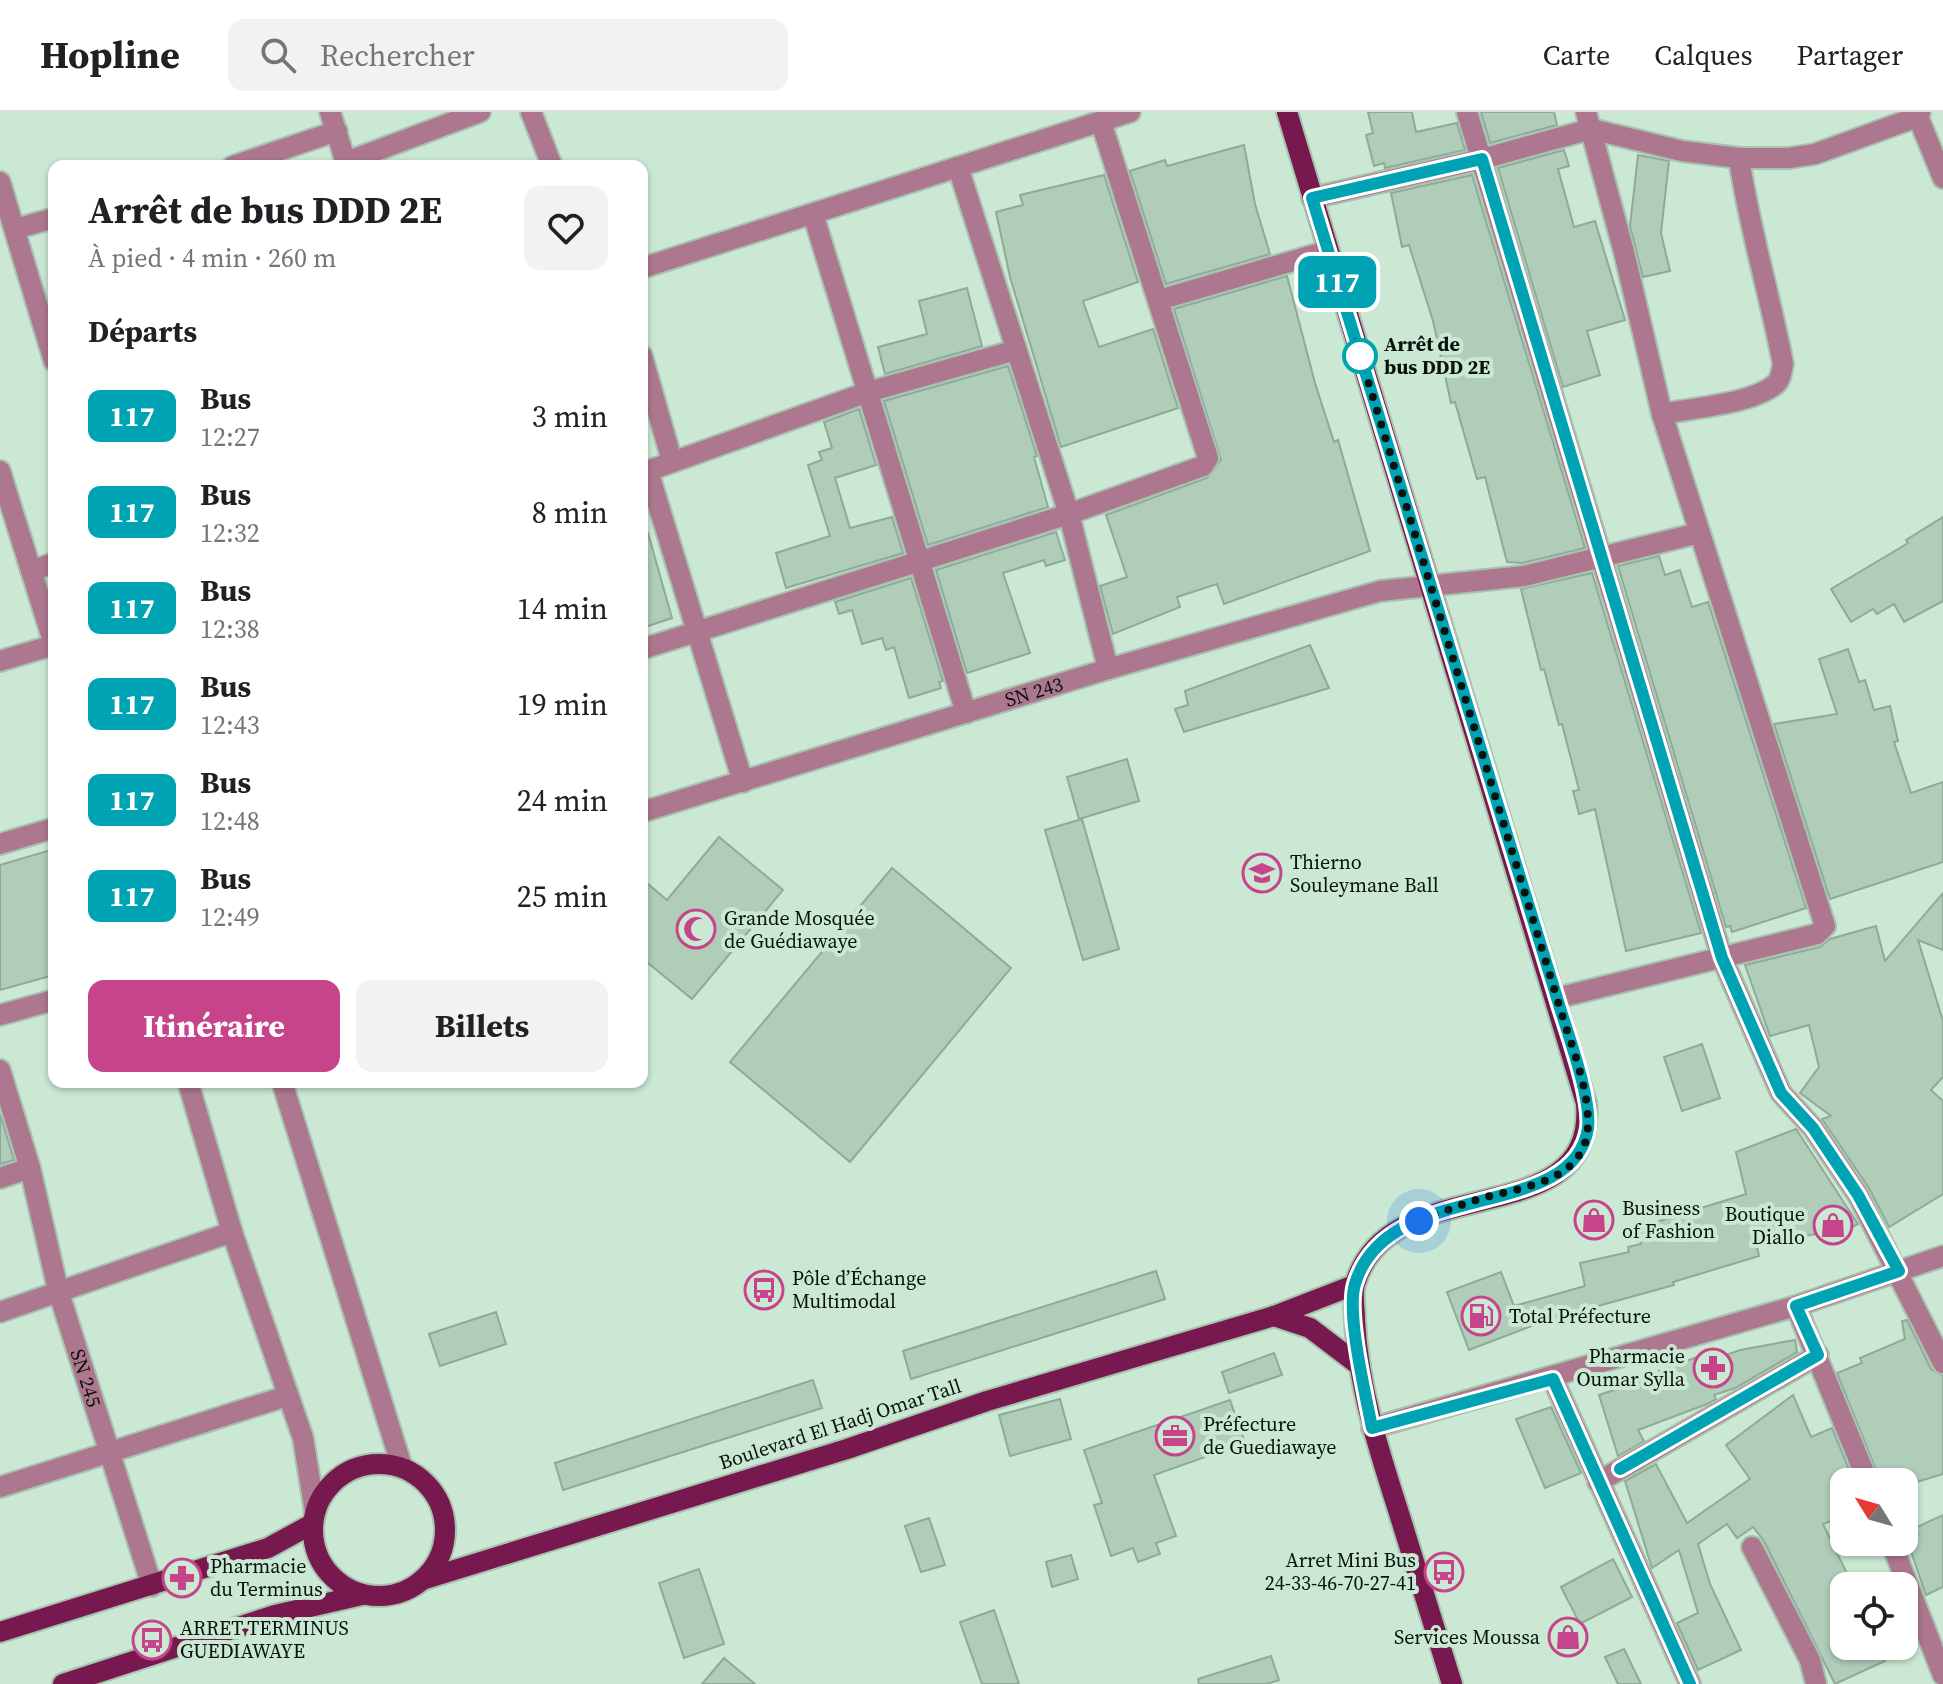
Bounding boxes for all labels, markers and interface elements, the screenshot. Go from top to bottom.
search box [228,19,788,91]
text: Hopline [40,29,180,81]
icon: search [256,33,300,77]
text: Rechercher [320,35,475,76]
text: Carte [1543,36,1610,74]
text: Calques [1654,36,1753,74]
text: Partager [1797,36,1903,74]
text: Arrêt de bus DDD 2E [88,184,442,236]
button: heart [524,186,608,270]
text: À pied · 4 min · 260 m [88,240,337,276]
line badge: 117 [1291,256,1383,308]
text: 117 [1314,263,1360,301]
text: Départs [88,311,197,352]
place label: Arrêt de bus DDD 2E [1384,330,1490,381]
marker: Arrêt de bus DDD 2E [1343,339,1377,373]
text: Bus [200,378,251,419]
text: 3 min [532,396,608,437]
text: 117 [109,397,155,435]
text: 12:27 [200,419,260,455]
text: Bus [200,474,251,515]
text: 8 min [532,492,608,533]
text: 117 [109,493,155,531]
text: 12:32 [200,515,260,551]
text: Bus [200,570,251,611]
text: 14 min [517,588,608,629]
text: 117 [109,589,155,627]
text: 12:38 [200,611,260,647]
text: Bus [200,666,251,707]
street label: SN 243 [1001,670,1066,714]
text: 19 min [517,684,608,725]
text: 117 [109,685,155,723]
text: 12:43 [200,707,260,743]
text: Bus [200,762,251,803]
text: 24 min [517,780,608,821]
text: 117 [109,781,155,819]
text: 12:48 [200,803,260,839]
place label: Thierno Souleymane Ball [1290,848,1439,899]
school or university icon: Thierno Souleymane Ball [1241,852,1283,894]
text: Bus [200,858,251,899]
text: 25 min [517,876,608,917]
text: 117 [109,877,155,915]
text: 12:49 [200,899,260,935]
place label: Grande Mosquée de Guédiawaye [724,904,875,955]
mosque icon: Grande Mosquée de Guédiawaye [675,908,717,950]
button: Itinéraire [88,980,340,1072]
button: Billets [356,980,608,1072]
place label: Business of Fashion [1622,1194,1715,1245]
shop icon: Business of Fashion [1573,1199,1615,1241]
place label: Boutique Diallo [1725,1200,1805,1251]
your location [1399,1201,1439,1241]
shop icon: Boutique Diallo [1812,1204,1854,1246]
place label: Pôle d’Échange Multimodal [792,1264,926,1315]
bus stop icon: Pôle d’Échange Multimodal [743,1269,785,1311]
fuel station icon: Total Préfecture [1460,1295,1502,1337]
place label: Total Préfecture [1509,1302,1651,1330]
place label: Pharmacie Oumar Sylla [1576,1342,1686,1393]
street label: SN 245 [64,1345,108,1411]
pharmacy icon: Pharmacie Oumar Sylla [1692,1347,1734,1389]
street label: Boulevard El Hadj Omar Tall [715,1372,965,1476]
place label: Préfecture de Guediawaye [1203,1410,1337,1461]
office icon: Préfecture de Guediawaye [1154,1415,1196,1457]
north arrow [1830,1468,1918,1556]
map controls [1830,1468,1918,1660]
place label: Arret Mini Bus 24-33-46-70-27-41 [1265,1546,1416,1597]
bus stop icon: Arret Mini Bus 24-33-46-70-27-41 [1423,1551,1465,1593]
place label: Pharmacie du Terminus [210,1552,323,1603]
pharmacy icon: Pharmacie du Terminus [161,1557,203,1599]
button: locate [1830,1572,1918,1660]
place label: ARRET TERMINUS GUEDIAWAYE [180,1614,349,1665]
shop icon: Services Moussa [1547,1616,1589,1658]
bus stop icon: ARRET TERMINUS GUEDIAWAYE [131,1619,173,1661]
place label: Services Moussa [1394,1623,1541,1651]

